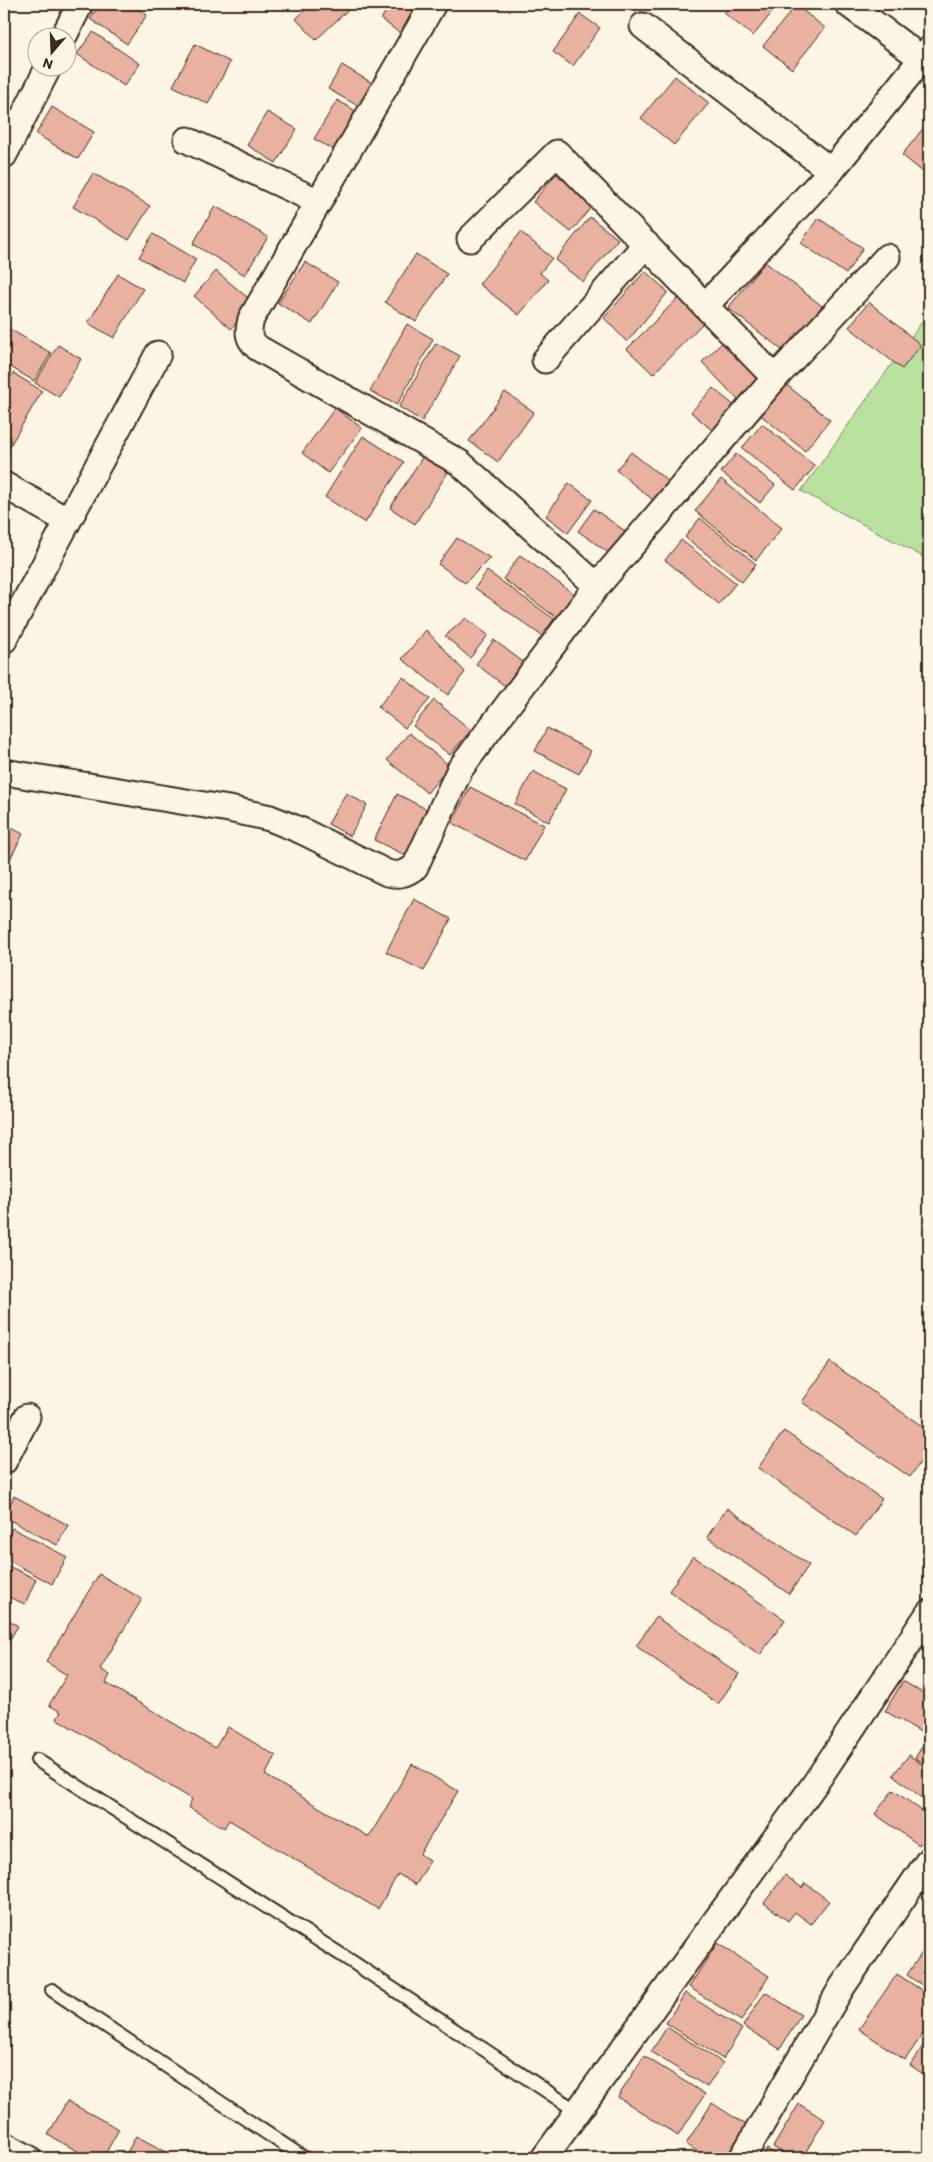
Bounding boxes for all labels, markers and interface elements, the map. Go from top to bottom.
north arrow [28,28,78,78]
text: N [41,54,55,73]

